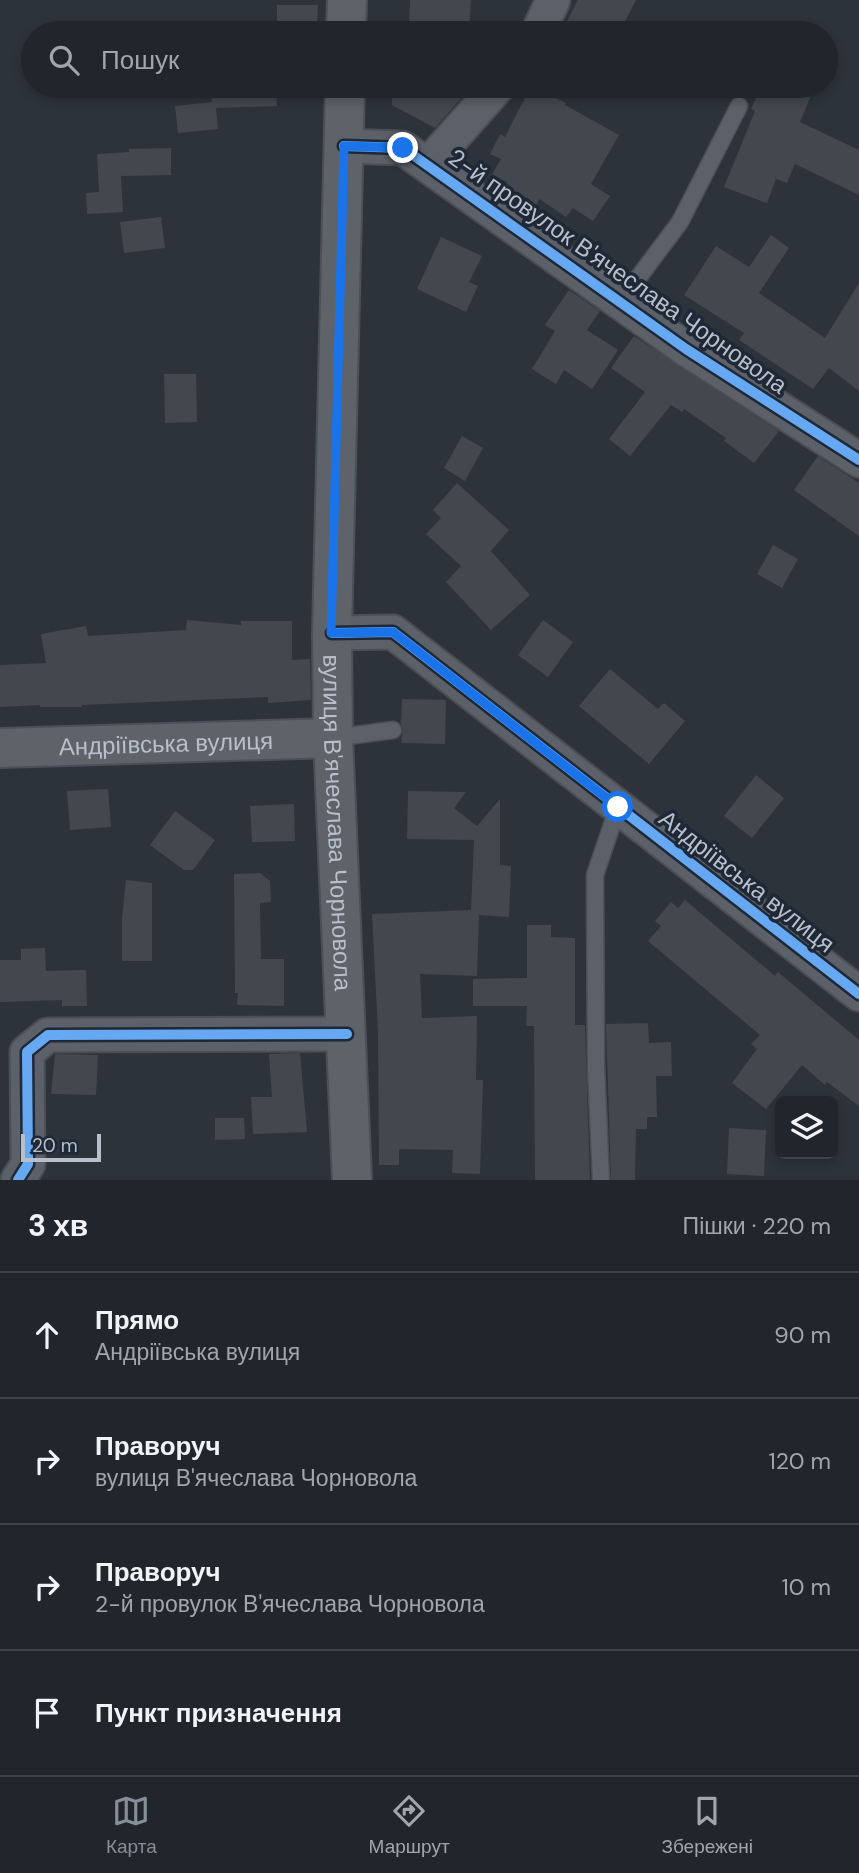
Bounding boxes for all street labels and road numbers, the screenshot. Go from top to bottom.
street label: 2-й провулок В'ячеслава Чорновола [443,142,794,401]
street label: вулиця В'ячеслава Чорновола [317,654,359,992]
street label: Андріївська вулиця [58,724,274,762]
street label: Андріївська вулиця [653,803,841,959]

